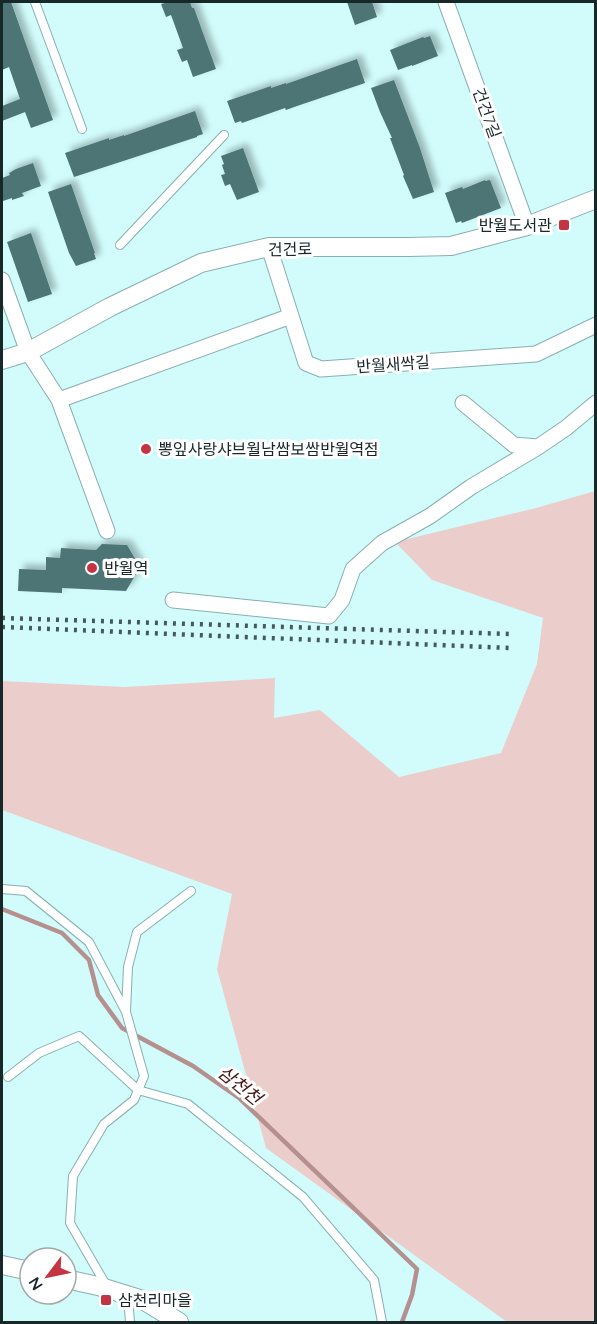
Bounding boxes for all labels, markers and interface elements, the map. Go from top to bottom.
street label: 건건7길 [469,85,505,141]
place label: 반월도서관 [478,215,552,235]
marker: 반월도서관 [557,218,571,232]
street label: 건건로 [268,239,313,259]
street label: 반월새싹길 [356,351,430,377]
place label: 뽕잎사랑샤브월남쌈보쌈반월역점 [158,439,379,459]
marker: 뽕잎사랑샤브월남쌈보쌈반월역점 [139,442,153,456]
place label: 반월역 [104,558,148,578]
marker: 반월역 [85,561,99,575]
water label: 삼천천 [213,1060,268,1111]
north arrow [18,1246,78,1306]
text: N [24,1274,47,1294]
place label: 삼천리마을 [118,1290,192,1310]
marker: 삼천리마을 [99,1293,113,1307]

